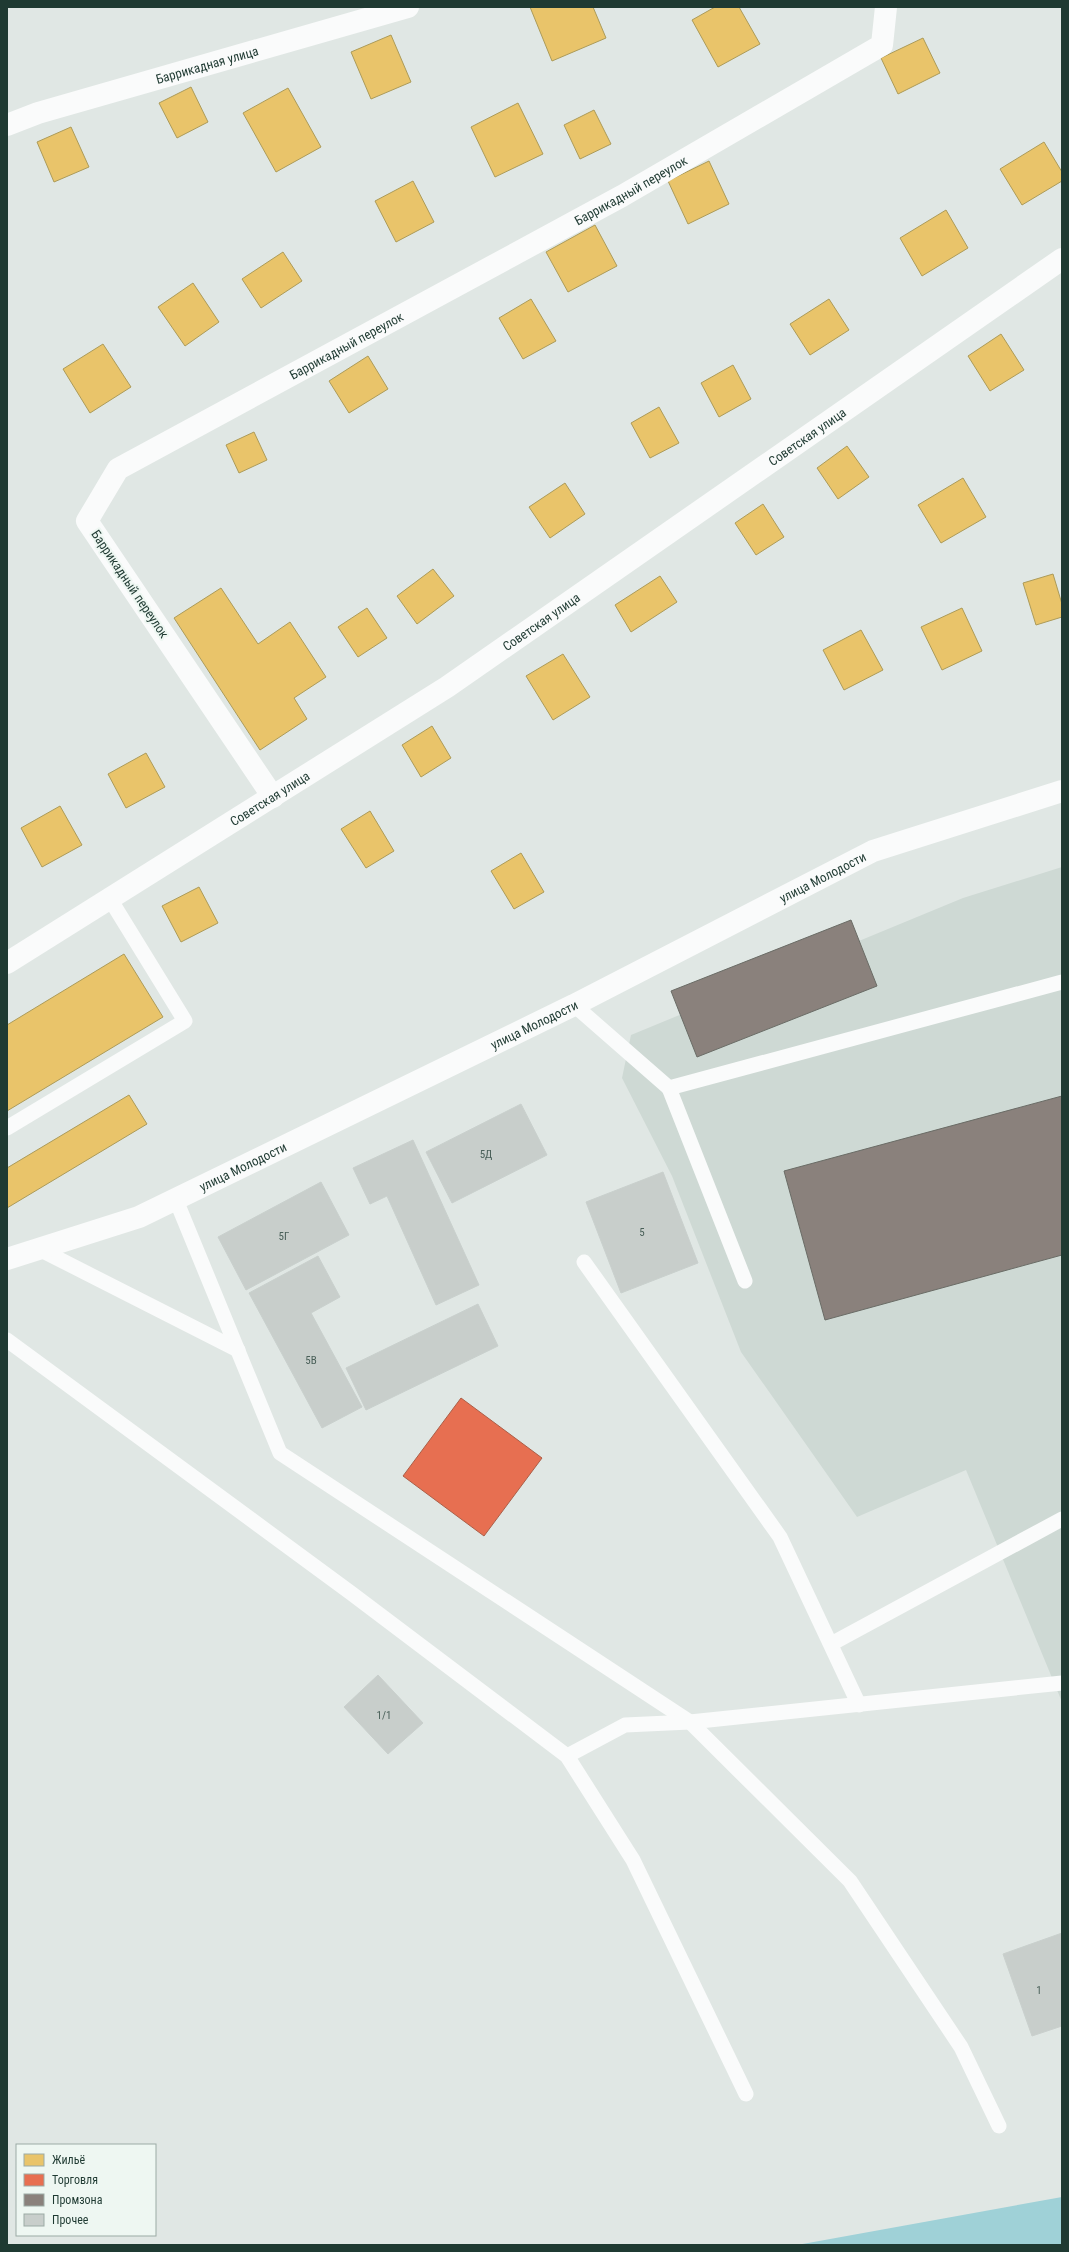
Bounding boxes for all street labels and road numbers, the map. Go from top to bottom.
street label: Баррикадная улица [154,43,260,86]
street label: Баррикадный переулок [572,152,690,228]
street label: Баррикадный переулок [287,308,406,382]
street label: Советская улица [765,404,849,469]
street label: Баррикадный переулок [88,527,172,641]
street label: Советская улица [500,589,583,654]
street label: Советская улица [227,768,312,829]
street label: улица Молодости [777,849,868,905]
street label: улица Молодости [488,997,580,1052]
street label: улица Молодости [197,1139,289,1194]

